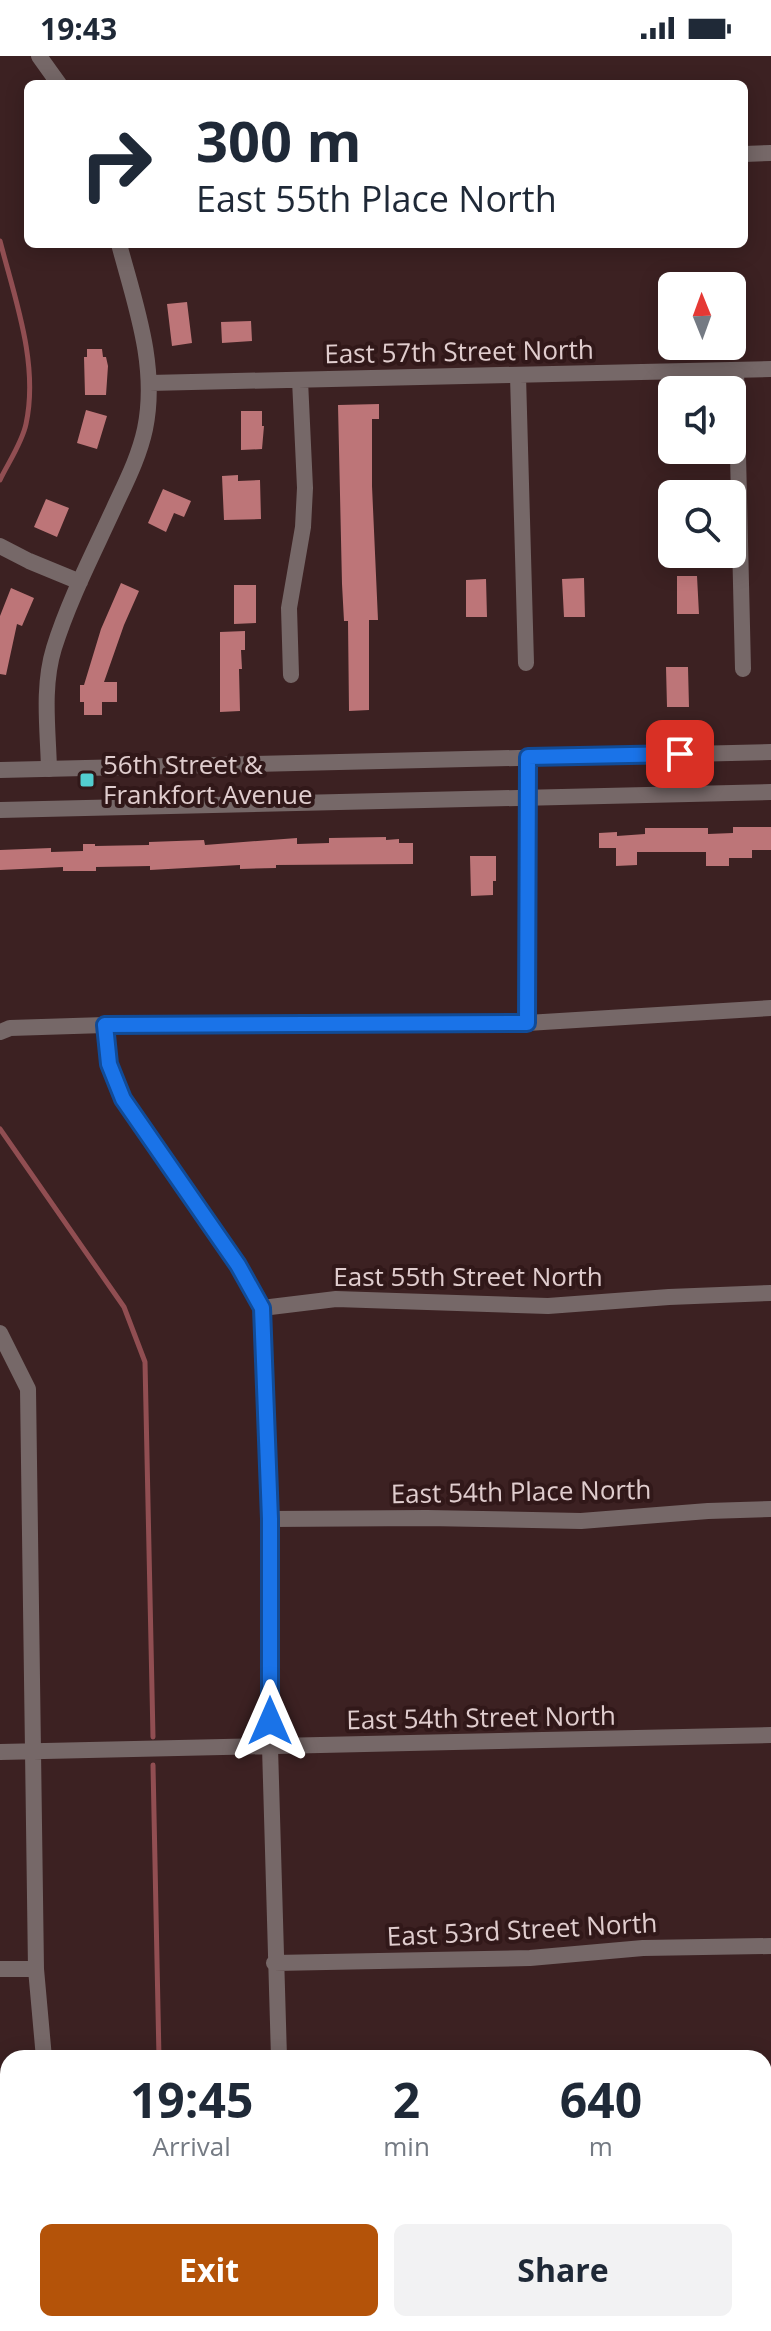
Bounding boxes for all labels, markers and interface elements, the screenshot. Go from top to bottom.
text: 19:43 [40,8,117,49]
text: 300 m [196,102,362,178]
icon: right [64,112,168,216]
text: East 55th Place North [196,174,557,223]
north arrow [658,272,746,360]
map controls [658,272,746,568]
street label: East 57th Street North [324,331,594,371]
button: sound [658,376,746,464]
button: search [658,480,746,568]
pin [646,720,714,788]
icon: arrive [658,732,702,776]
place label: 56th Street & Frankfort Avenue [103,746,313,812]
marker: 56th Street & Frankfort Avenue [78,771,96,789]
street label: East 55th Street North [333,1258,603,1294]
street label: East 54th Place North [390,1471,652,1511]
position arrow [228,1679,312,1763]
street label: East 54th Street North [346,1697,616,1737]
street label: East 53rd Street North [386,1904,658,1954]
text: 19:45 [130,2067,253,2132]
text: 2 [393,2067,420,2132]
text: 640 [560,2067,642,2132]
text: Arrival [152,2128,231,2164]
text: min [383,2128,430,2164]
text: m [589,2128,613,2164]
button: Exit [40,2224,378,2316]
button: Share [394,2224,732,2316]

